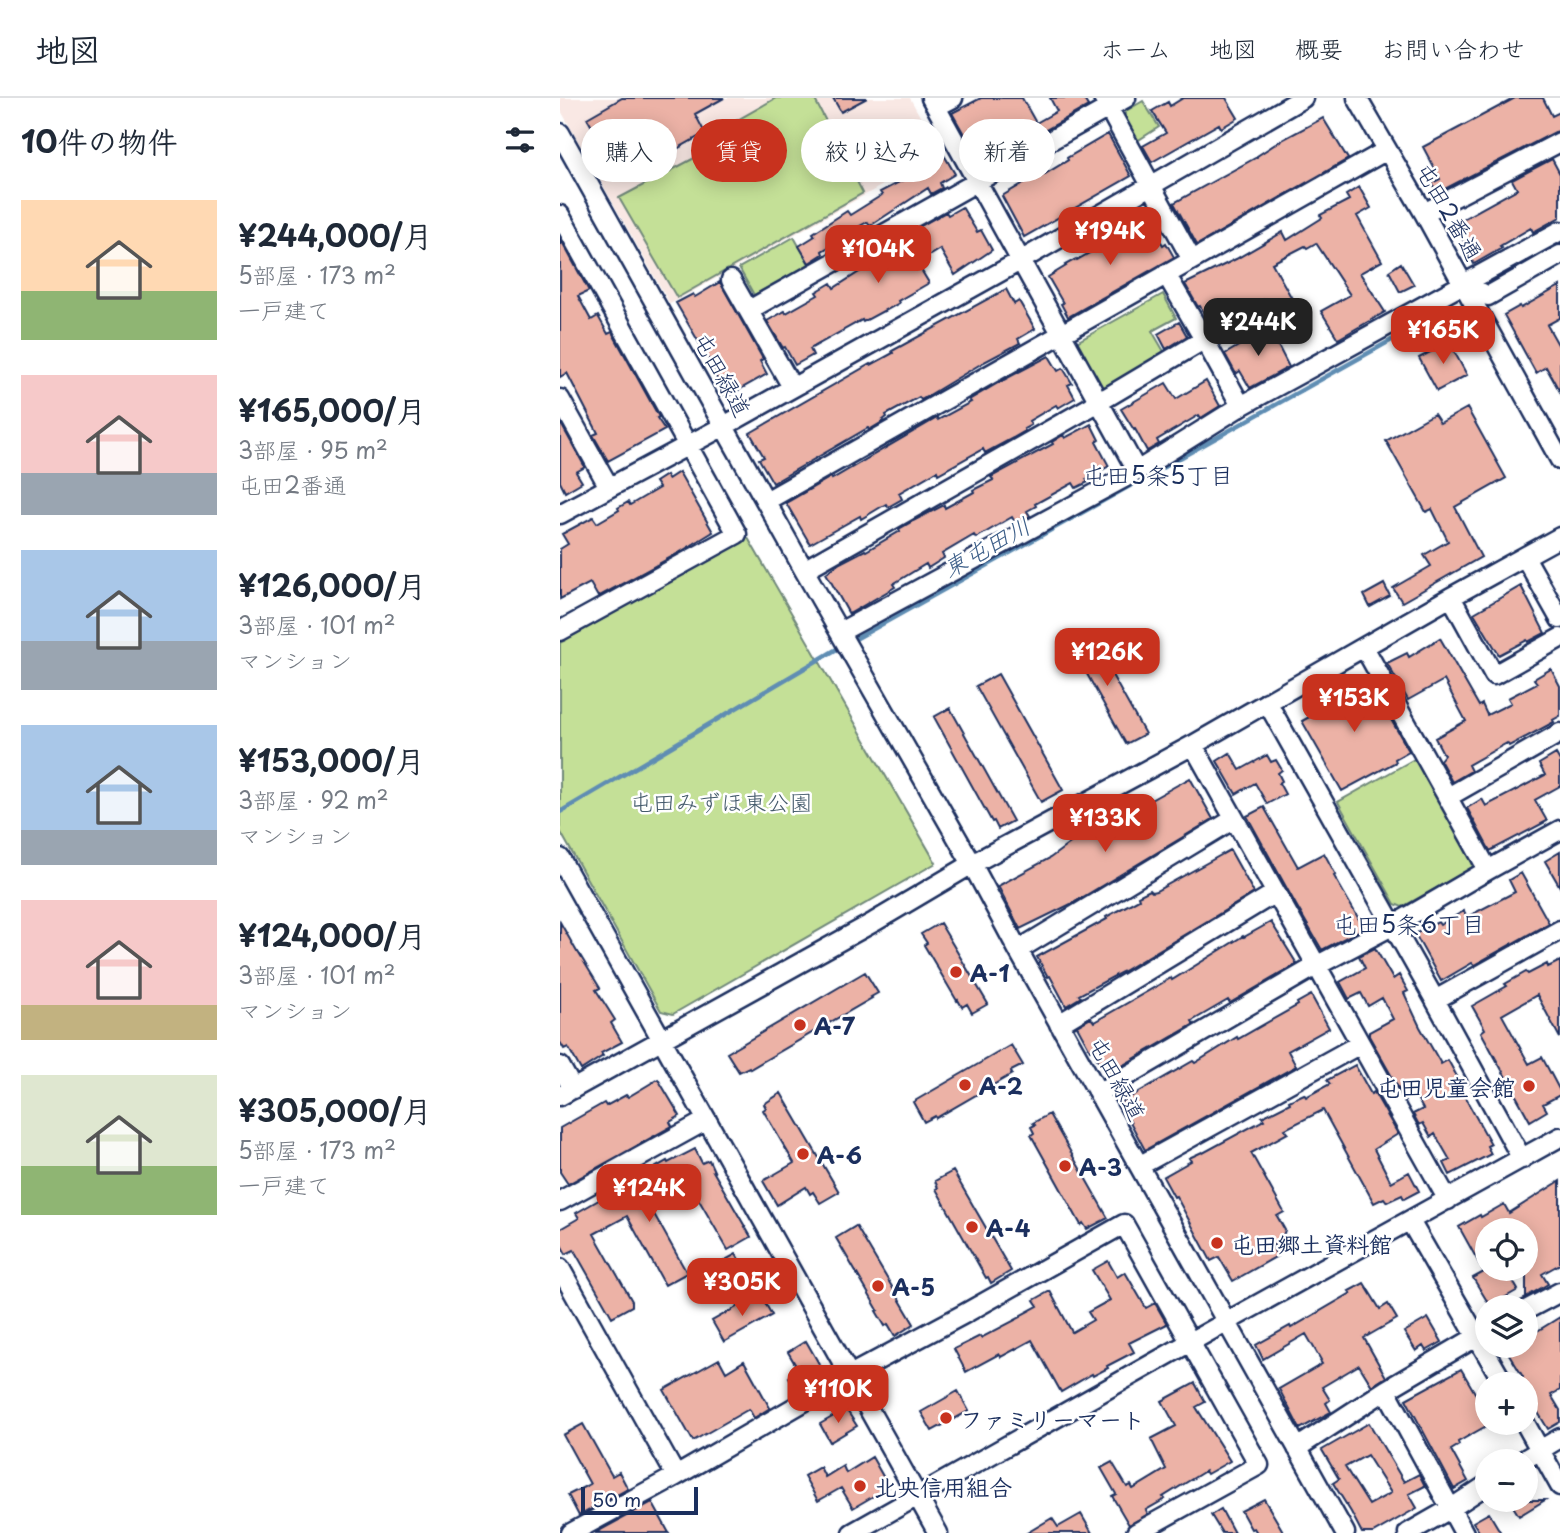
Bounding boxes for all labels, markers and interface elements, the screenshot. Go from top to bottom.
text: 地図 [35,23,101,73]
text: ホーム [1100,30,1171,66]
text: 地図 [1209,30,1257,66]
text: 概要 [1295,30,1343,66]
text: お問い合わせ [1381,30,1525,66]
text: 10件の物件 [21,118,178,163]
chip: 購入 [581,119,677,182]
chip: 賃貸 [691,119,787,182]
chip: 絞り込み [801,119,945,182]
chip: 新着 [959,119,1055,182]
icon: filters [501,121,539,159]
street label: 屯田2番通 [1408,155,1492,267]
pin: ¥194K [1061,208,1159,267]
text: ¥244,000/月 [238,212,433,257]
text: ¥194K [1074,212,1146,247]
pin: ¥104K [829,226,927,285]
icon: home [77,228,161,312]
text: ¥104K [841,230,915,265]
text: 5部屋 · 173 m² [238,257,396,292]
text: 一戸建て [238,292,330,327]
pin: ¥244K [1209,299,1307,358]
text: ¥244K [1219,303,1297,338]
pin: ¥165K [1394,306,1492,366]
text: ¥165K [1407,311,1479,346]
street label: 屯田緑道 [685,325,761,423]
text: ¥165,000/月 [238,387,426,432]
icon: home [77,403,161,487]
text: 3部屋 · 95 m² [238,432,388,467]
district label: 屯田5条5丁目 [1083,456,1233,492]
text: 屯田2番通 [238,467,346,502]
water label: 東屯田川 [935,507,1037,585]
text: ¥126,000/月 [238,562,426,607]
icon: home [77,578,161,662]
text: 3部屋 · 101 m² [238,607,396,642]
pin: ¥126K [1058,628,1156,688]
text: ¥126K [1071,633,1143,668]
text: マンション [238,642,352,677]
pin: ¥153K [1305,674,1403,734]
text: ¥153K [1318,679,1390,714]
text: ¥153,000/月 [238,737,425,782]
icon: home [77,753,161,837]
text: 3部屋 · 92 m² [238,782,389,817]
park label: 屯田みずほ東公園 [629,784,813,819]
pin: ¥133K [1056,794,1154,854]
text: ¥133K [1069,799,1141,834]
text: マンション [238,817,352,852]
district label: 屯田5条6丁目 [1333,905,1485,941]
text: ¥124,000/月 [238,912,426,957]
icon: home [77,928,161,1012]
place label: A-1 [970,955,1009,990]
text: 3部屋 · 101 m² [238,957,396,992]
marker: A-1 [948,964,964,980]
text: マンション [238,992,352,1027]
place label: A-7 [814,1008,856,1043]
marker: A-7 [792,1017,808,1033]
street label: 屯田緑道 [1080,1029,1156,1127]
place label: A-2 [979,1068,1023,1103]
place label: 屯田児童会館 [1377,1069,1515,1104]
marker: A-2 [957,1077,973,1093]
marker: 屯田児童会館 [1521,1078,1537,1094]
text: ¥305,000/月 [238,1087,432,1132]
icon: home [77,1103,161,1187]
text: 5部屋 · 173 m² [238,1132,396,1167]
place label: A-6 [817,1137,862,1172]
marker: A-6 [795,1146,811,1162]
place label: A-3 [1079,1149,1122,1184]
marker: A-3 [1057,1158,1073,1174]
pin: ¥124K [600,1164,698,1224]
text: 一戸建て [238,1167,330,1202]
text: ¥124K [612,1169,686,1204]
place label: A-4 [986,1210,1031,1245]
map controls [1475,1218,1538,1512]
button: locate [1475,1218,1538,1281]
marker: A-4 [964,1219,980,1235]
place label: 屯田郷土資料館 [1231,1226,1392,1261]
marker: 屯田郷土資料館 [1209,1235,1225,1251]
pin: ¥305K [693,1258,791,1318]
text: ¥305K [703,1263,781,1298]
place label: A-5 [892,1269,935,1304]
marker: A-5 [870,1278,886,1294]
button: layers [1475,1295,1538,1358]
pin: ¥110K [789,1366,887,1425]
text: ¥110K [804,1370,873,1405]
button: + [1475,1372,1538,1435]
place label: ファミリーマート [960,1401,1145,1436]
marker: ファミリーマート [938,1410,954,1426]
button: − [1475,1449,1538,1512]
place label: 北央信用組合 [874,1469,1012,1504]
marker: 北央信用組合 [852,1478,868,1494]
scale bar [581,1484,698,1516]
text: 50 m [592,1485,641,1513]

